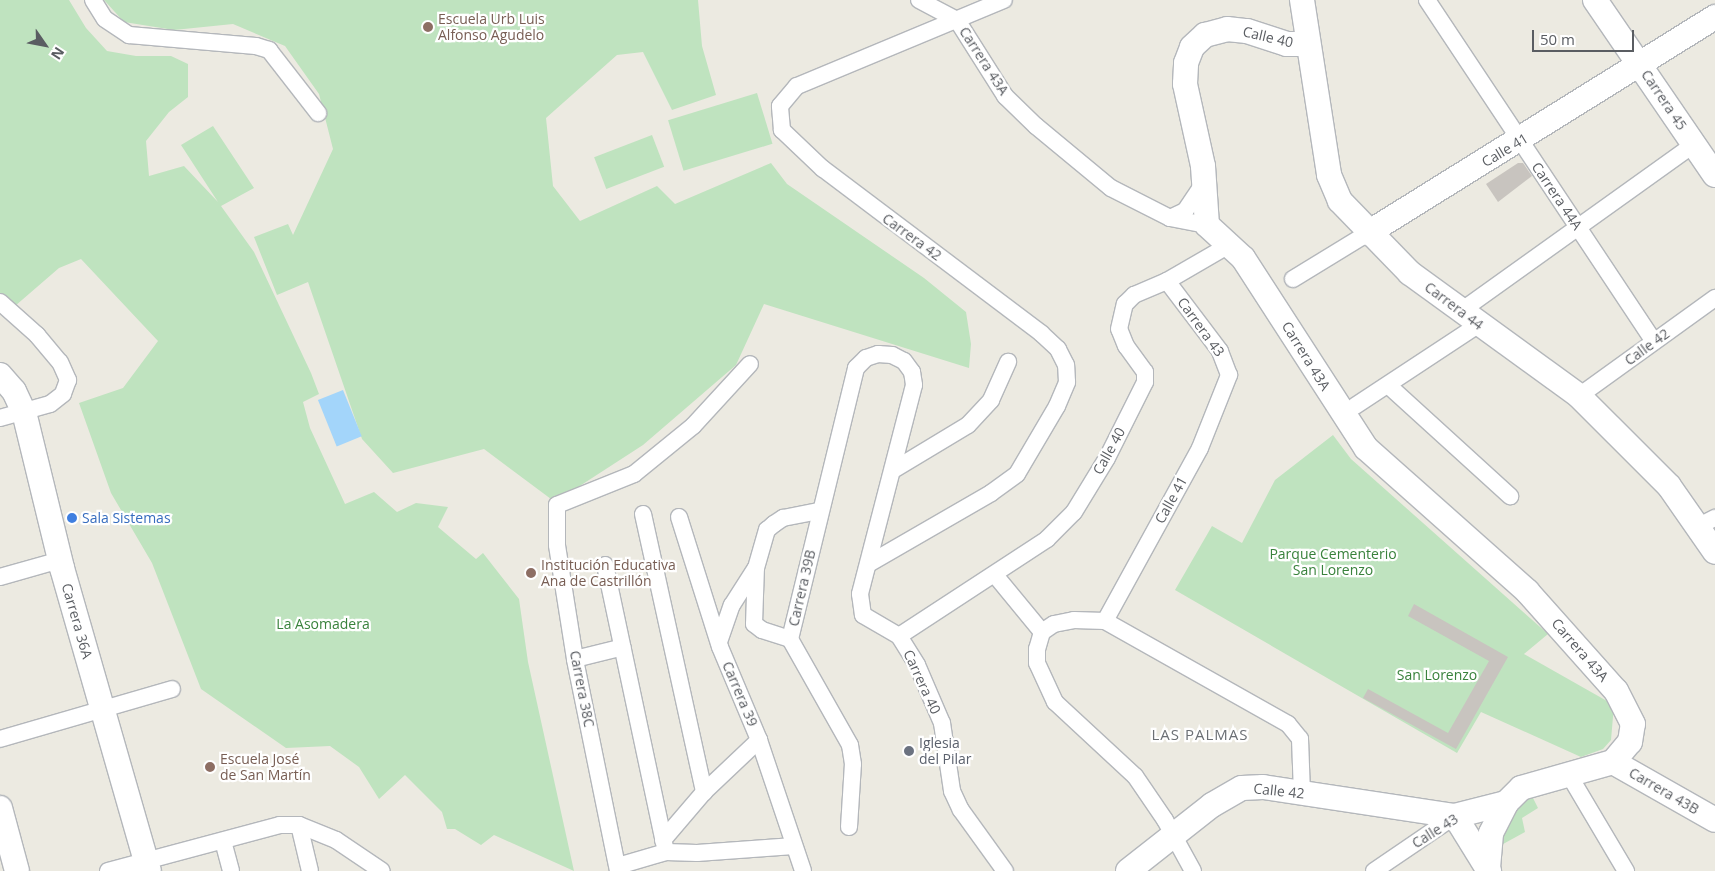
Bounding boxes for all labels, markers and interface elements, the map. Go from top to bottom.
place label: Escuela Urb Luis Alfonso Agudelo [438,11,545,44]
north arrow [20,20,70,70]
scale bar [1535,20,1638,52]
marker: Escuela Urb Luis Alfonso Agudelo [422,21,434,33]
street label: Calle 40 [1241,23,1295,51]
street label: Carrera 43A [956,24,1012,98]
text: 50 m [1540,29,1575,49]
text: N [47,43,69,63]
street label: Carrera 45 [1638,67,1690,133]
street label: Calle 41 [1479,130,1531,170]
street label: Carrera 44A [1528,159,1586,233]
street label: Carrera 42 [879,210,945,264]
street label: Carrera 44 [1421,279,1487,333]
street label: Carrera 43 [1174,294,1228,360]
street label: Carrera 43A [1278,319,1334,393]
street label: Calle 42 [1621,325,1673,369]
street label: Calle 40 [1089,425,1129,477]
street label: Calle 41 [1151,474,1191,526]
place label: Sala Sistemas [82,510,171,526]
marker: Sala Sistemas [66,512,78,524]
park label: Parque Cementerio San Lorenzo [1269,546,1397,578]
street label: Carrera 39B [785,548,819,628]
place label: Institución Educativa Ana de Castrillón [541,557,676,590]
marker: Institución Educativa Ana de Castrillón [525,567,537,579]
street label: Carrera 36A [58,581,96,661]
street label: Carrera 43A [1548,615,1612,685]
park label: La Asomadera [276,616,370,632]
street label: Carrera 40 [900,647,944,717]
street label: Carrera 38C [566,649,598,729]
street label: Carrera 39 [719,659,761,729]
park label: San Lorenzo [1397,667,1477,683]
district label: LAS PALMAS [1150,726,1250,744]
place label: Iglesia del Pilar [919,735,972,768]
marker: Iglesia del Pilar [903,745,915,757]
place label: Escuela José de San Martín [220,751,311,784]
marker: Escuela José de San Martín [204,761,216,773]
street label: Carrera 43B [1626,764,1702,818]
street label: Calle 42 [1253,780,1305,802]
street label: Calle 43 [1409,810,1461,852]

